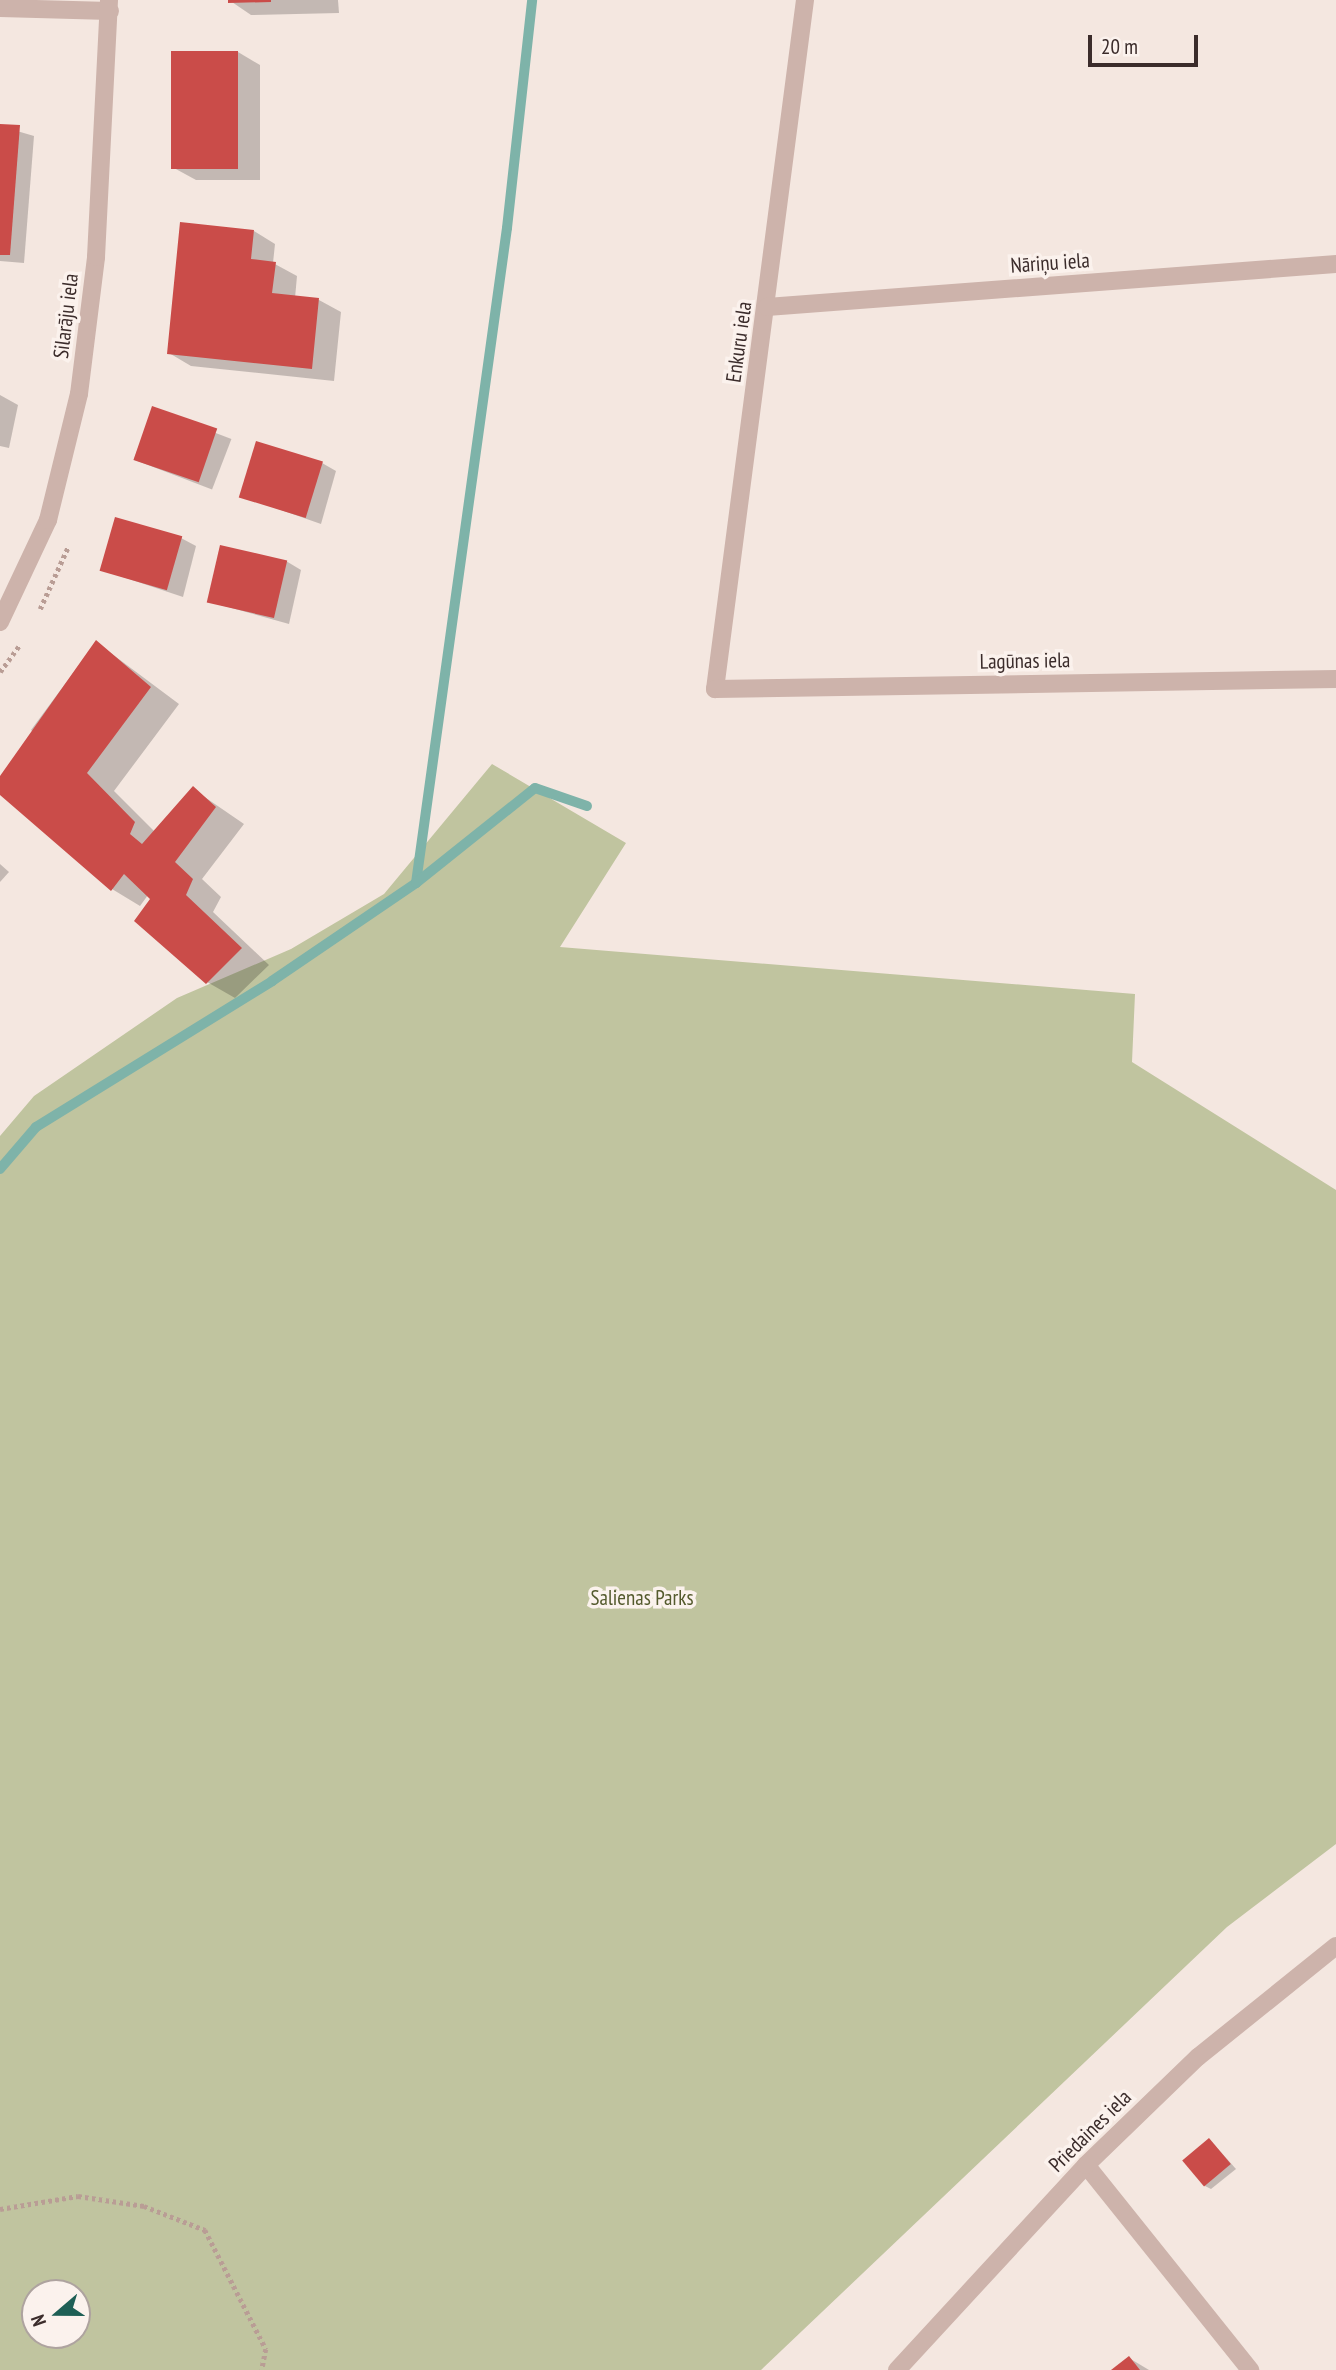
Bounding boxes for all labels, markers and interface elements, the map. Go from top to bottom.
scale bar [1091,21,1201,65]
text: 20 m [1101,33,1138,60]
street label: Nāriņu iela [1010,248,1090,278]
street label: Silarāju iela [48,272,84,360]
street label: Enkuru iela [721,300,757,384]
street label: Lagūnas iela [979,648,1071,674]
park label: Salienas Parks [591,1585,693,1611]
street label: Priedaines iela [1044,2085,1136,2177]
north arrow [21,2279,91,2349]
text: N [25,2312,51,2329]

